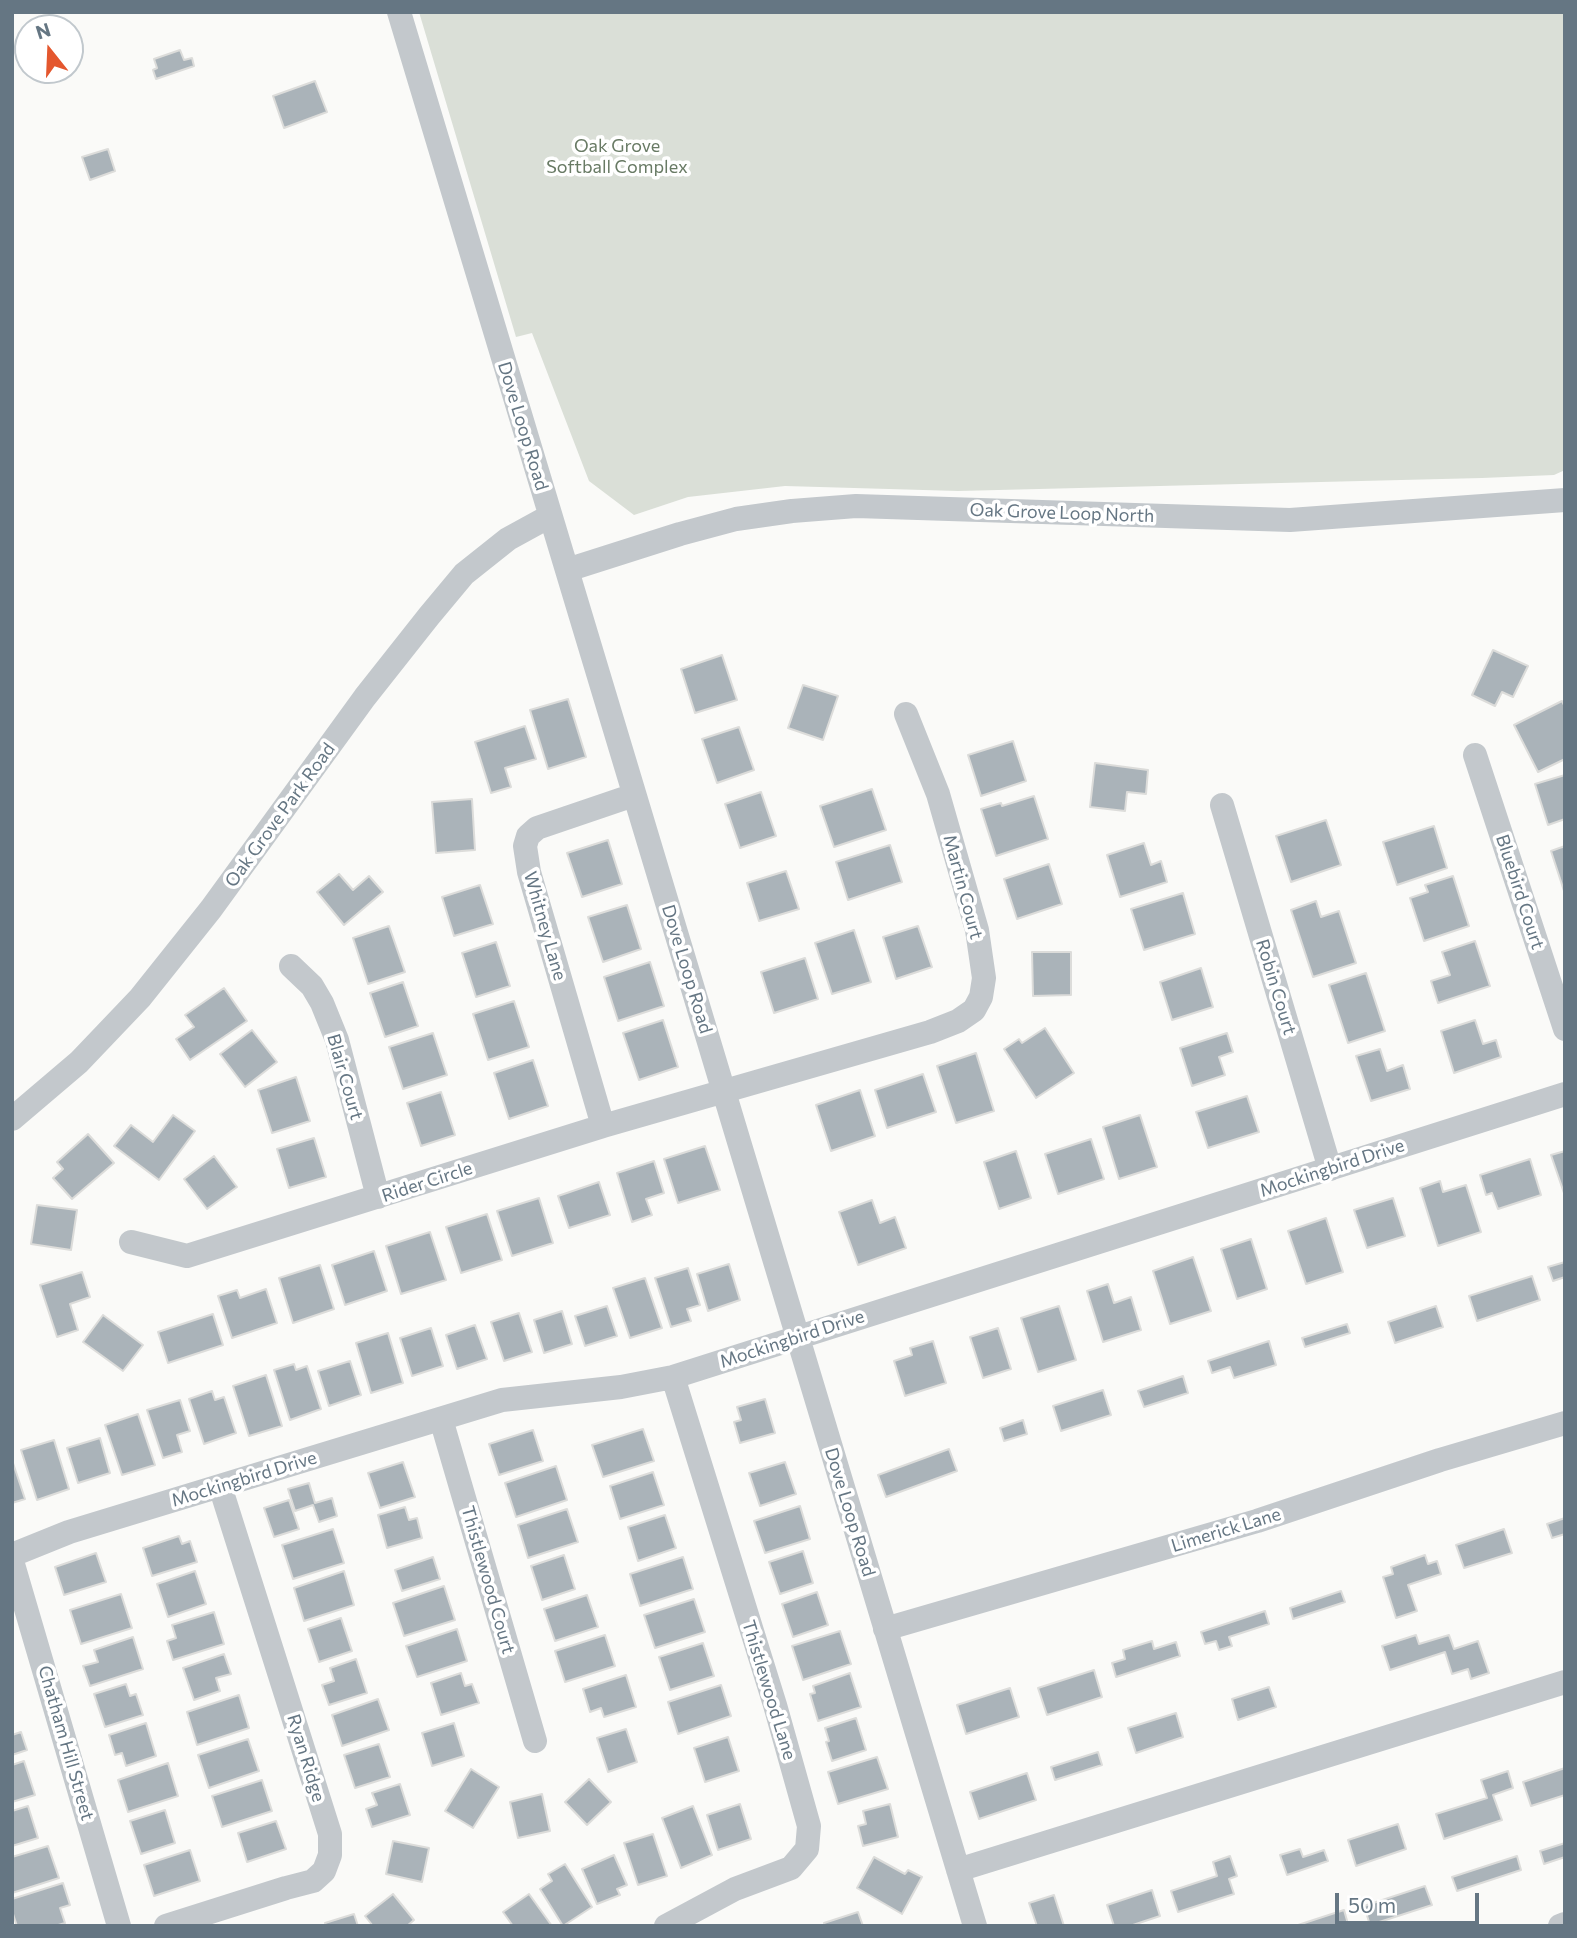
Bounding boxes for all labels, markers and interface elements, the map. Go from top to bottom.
north arrow [14,14,84,84]
text: N [33,17,53,44]
park label: Oak Grove Softball Complex [546,135,688,178]
street label: Dove Loop Road [493,359,553,493]
street label: Oak Grove Loop North [969,499,1155,527]
street label: Oak Grove Park Road [220,739,340,891]
street label: Martin Court [939,832,987,942]
street label: Bluebird Court [1491,832,1549,952]
street label: Whitney Lane [519,869,571,983]
street label: Dove Loop Road [657,902,717,1036]
street label: Robin Court [1251,937,1301,1037]
street label: Blair Court [322,1031,368,1123]
street label: Mockingbird Drive [1257,1134,1407,1202]
street label: Rider Circle [379,1157,475,1207]
street label: Mockingbird Drive [717,1305,867,1373]
street label: Dove Loop Road [820,1445,880,1579]
street label: Mockingbird Drive [169,1447,319,1511]
street label: Thistlewood Court [457,1503,519,1657]
street label: Limerick Lane [1169,1503,1283,1557]
street label: Thistlewood Lane [738,1618,800,1762]
street label: Chatham Hill Street [34,1663,98,1823]
street label: Ryan Ridge [282,1712,330,1804]
scale bar [1339,1878,1482,1922]
text: 50 m [1348,1892,1396,1917]

